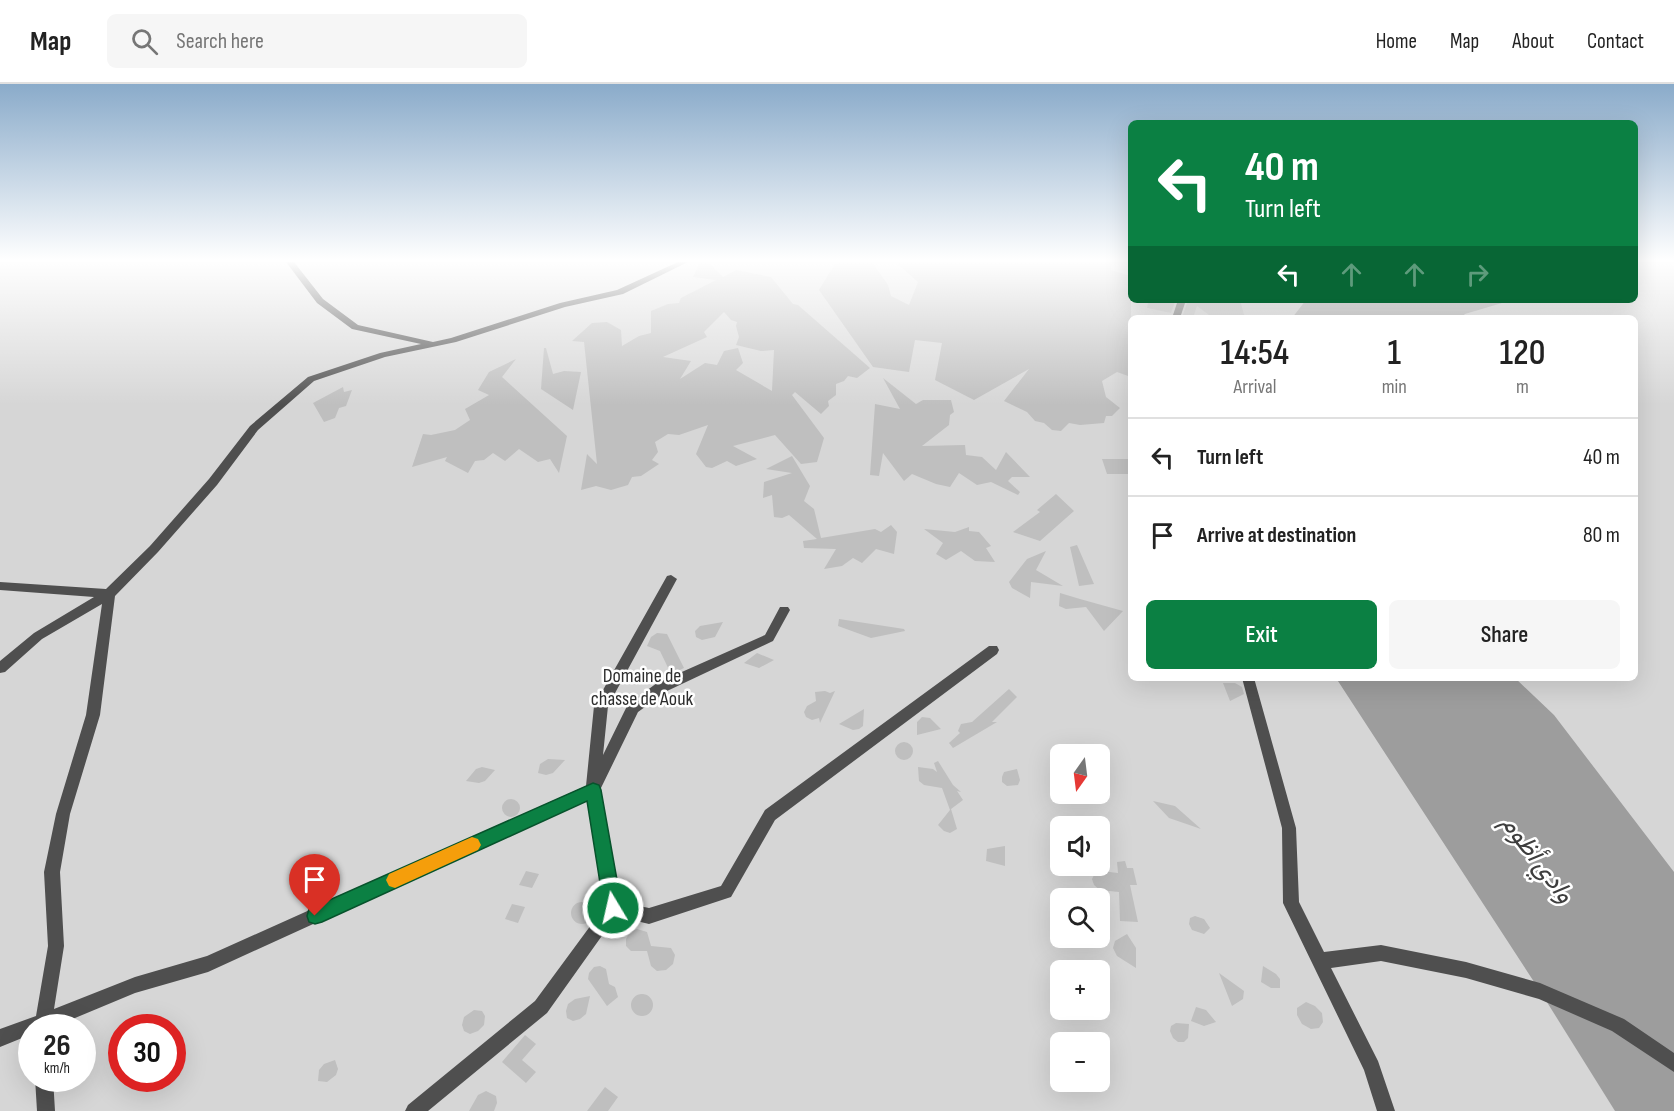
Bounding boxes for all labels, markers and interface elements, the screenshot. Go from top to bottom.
search box [107,14,527,68]
text: Map [30,25,71,58]
icon: search [128,25,161,58]
text: Search here [176,28,264,55]
text: Home [1376,29,1417,54]
text: Map [1450,29,1479,54]
text: About [1512,29,1554,54]
text: Contact [1587,29,1644,54]
text: 40 m [1245,142,1319,193]
icon: left [1146,144,1224,222]
text: Turn left [1245,193,1321,225]
icon: left [1272,258,1305,291]
icon: ahead [1335,258,1368,291]
icon: ahead [1398,258,1431,291]
icon: right [1461,258,1494,291]
text: 14:54 [1221,332,1289,375]
text: 1 [1388,332,1401,375]
text: 120 [1499,332,1545,375]
text: Arrival [1233,375,1276,399]
text: min [1382,375,1407,399]
text: m [1516,375,1529,399]
icon: left [1146,441,1179,474]
text: Turn left [1197,444,1263,471]
text: 40 m [1583,444,1620,471]
icon: arrive [1146,519,1179,552]
text: Arrive at destination [1197,522,1356,549]
text: 80 m [1583,522,1620,549]
button: Exit [1146,600,1377,669]
button: Share [1389,600,1620,669]
park label: Domaine de chasse de Aouk [591,664,694,711]
north arrow [1050,744,1110,804]
map controls [1050,744,1110,1092]
water label: وادي أظوم [1490,808,1580,912]
button: sound [1050,816,1110,876]
pin [289,854,340,916]
icon: arrive [298,863,331,896]
position arrow [581,876,645,940]
button: search [1050,888,1110,948]
button: + [1050,960,1110,1020]
speed limit sign: 30 [108,1014,186,1092]
text: 26 [43,1028,71,1064]
button: − [1050,1032,1110,1092]
text: km/h [44,1059,70,1078]

